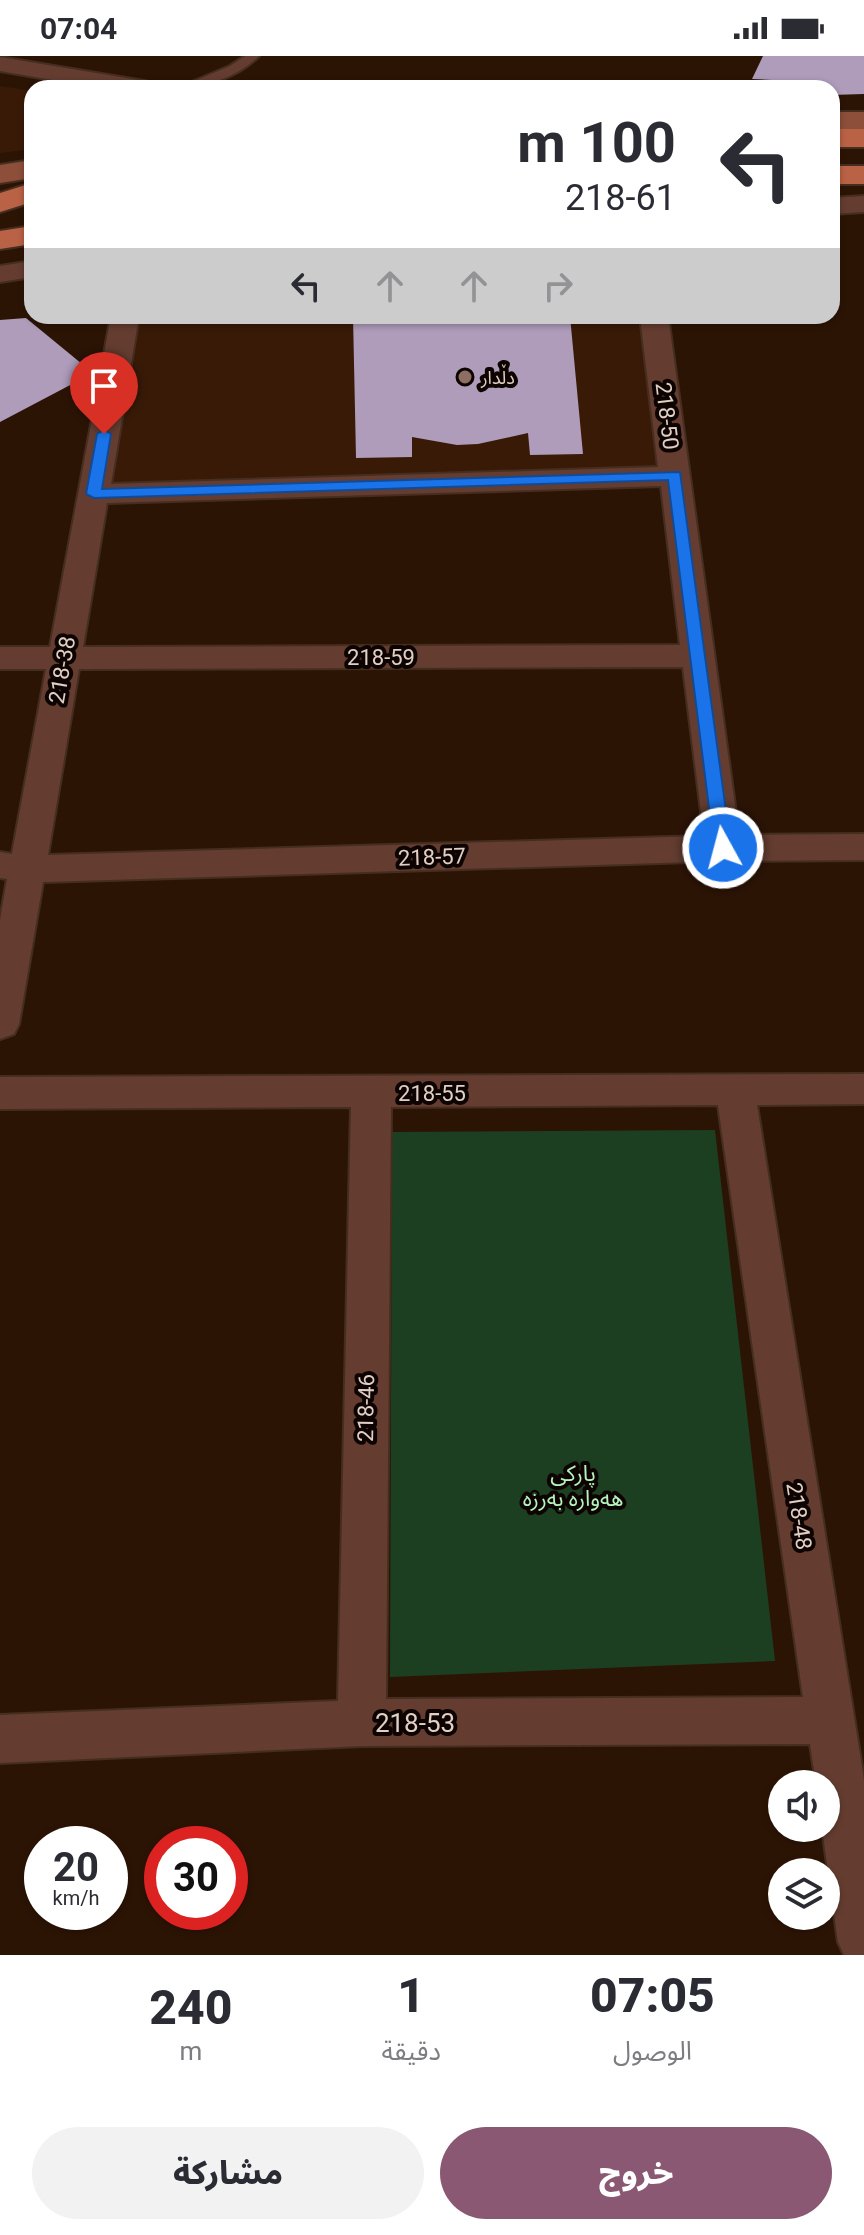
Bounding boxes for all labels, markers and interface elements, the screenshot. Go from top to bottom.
text: 07:04 [40,11,117,46]
text: 100 m [517,110,676,176]
icon: left [704,112,808,216]
text: 218-61 [565,177,676,219]
icon: left [284,264,328,308]
icon: ahead [368,264,412,308]
icon: ahead [452,264,496,308]
icon: right [536,264,580,308]
pin [70,352,138,434]
icon: arrive [82,364,126,408]
place label: دڵدار [480,364,515,389]
marker: دڵدار [456,368,474,386]
street label: 218-50 [650,381,684,451]
street label: 218-38 [44,634,80,706]
street label: 218-59 [347,645,415,670]
position arrow [681,806,765,890]
street label: 218-57 [398,843,466,871]
street label: 218-55 [398,1081,466,1106]
street label: 218-46 [353,1374,379,1442]
park label: پارکی هەوارە بەرزە [523,1461,623,1512]
street label: 218-48 [781,1481,817,1551]
street label: 218-53 [375,1708,455,1738]
map controls [768,1770,840,1930]
button: sound [768,1770,840,1842]
speed limit sign: 30 [144,1826,248,1930]
text: 20 [53,1844,99,1891]
button: layers [768,1858,840,1930]
text: km/h [53,1886,99,1910]
text: 1 [397,1967,425,2024]
text: 07:05 [590,1967,715,2024]
text: 240 [149,1979,232,2036]
text: m [179,2036,202,2066]
text: دقيقة [382,2036,441,2066]
text: الوصول [613,2036,692,2066]
button: مشاركة [32,2127,424,2219]
button: خروج [440,2127,832,2219]

